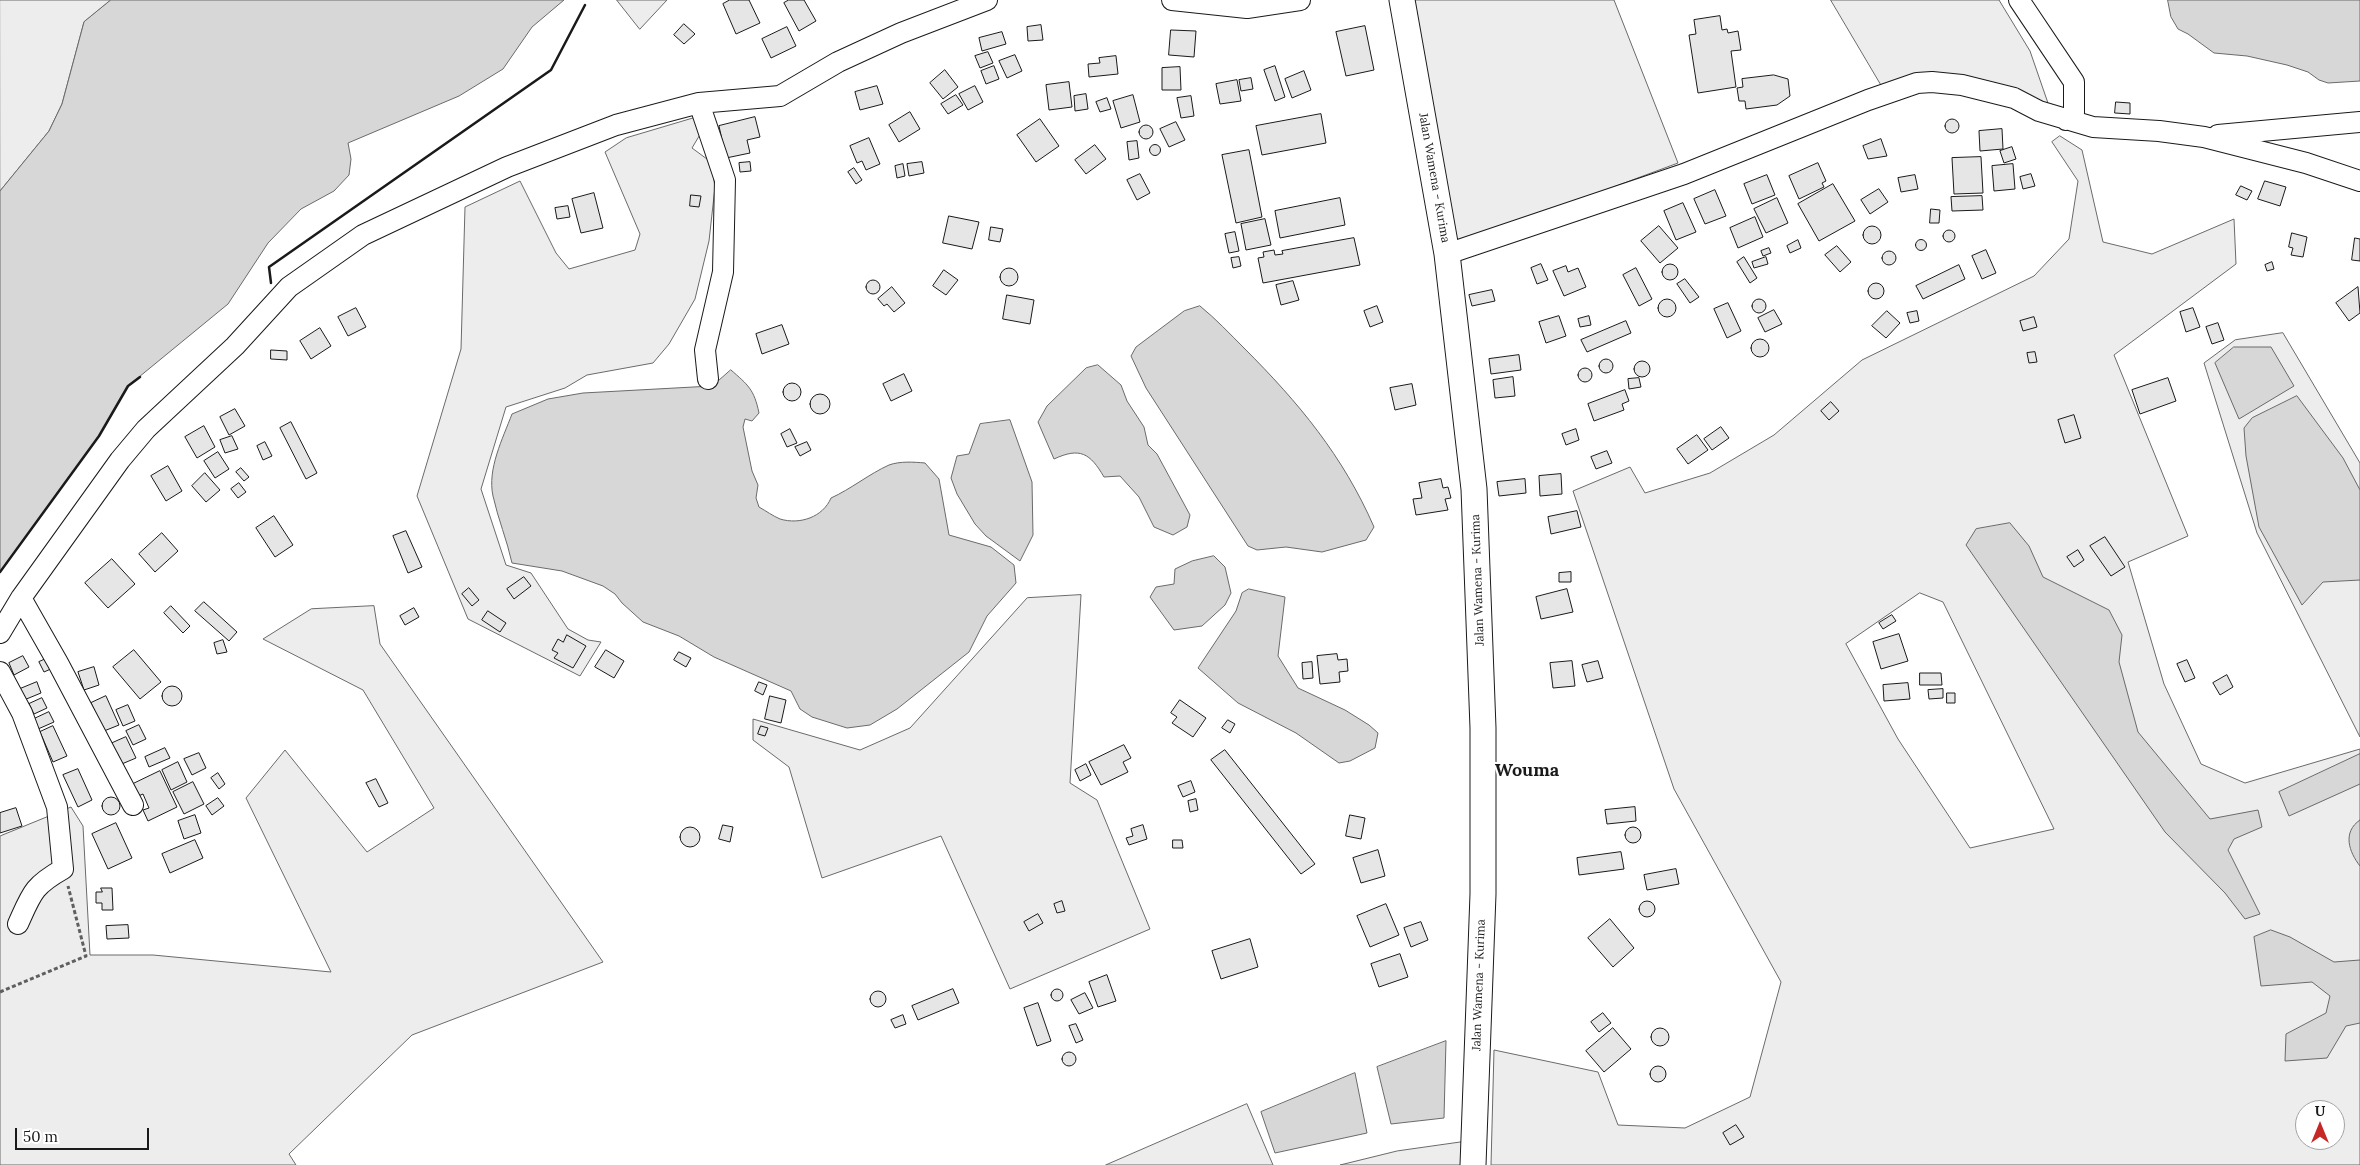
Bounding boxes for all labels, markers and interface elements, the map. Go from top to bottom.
street label: Jalan Wamena - Kurima [1415,112,1453,244]
street label: Jalan Wamena - Kurima [1469,514,1487,646]
district label: Wouma [1495,760,1559,782]
street label: Jalan Wamena - Kurima [1470,919,1488,1051]
north arrow [2295,1100,2345,1150]
text: U [2315,1102,2325,1120]
scale bar [18,1118,151,1150]
text: 50 m [23,1127,58,1146]

